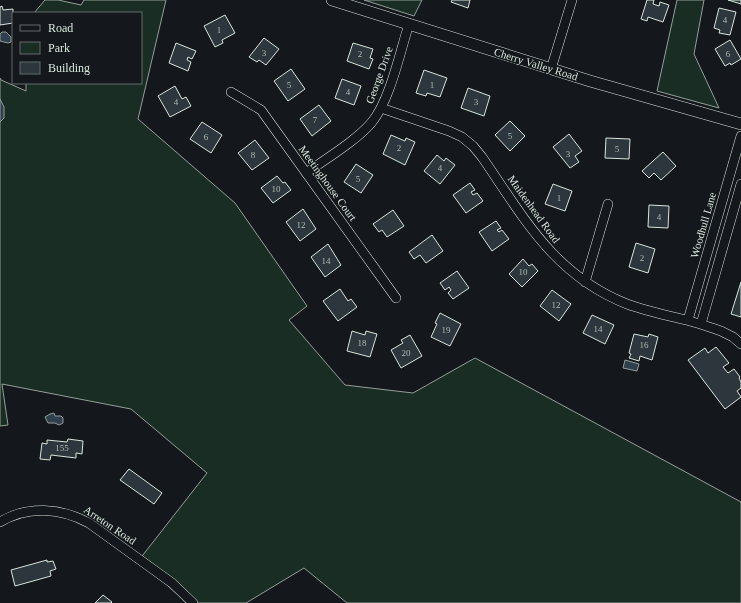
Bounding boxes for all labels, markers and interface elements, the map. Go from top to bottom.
legend [12,12,142,84]
house number: 4 [723,15,728,25]
text: Road [48,21,73,35]
house number: 1 [217,25,221,35]
text: Park [48,41,70,55]
street label: George Drive [363,45,395,105]
street label: Cherry Valley Road [493,46,580,83]
house number: 3 [262,48,267,58]
house number: 2 [358,49,362,59]
house number: 6 [726,49,731,59]
text: Building [48,61,90,75]
house number: 5 [287,80,292,90]
house number: 1 [430,80,434,90]
house number: 4 [346,87,351,97]
house number: 4 [174,97,179,107]
house number: 3 [474,97,479,107]
house number: 7 [313,115,318,125]
house number: 5 [508,131,513,141]
house number: 6 [204,132,209,142]
street label: Meetinghouse Court [297,143,359,223]
house number: 2 [397,143,401,153]
house number: 5 [615,144,620,154]
house number: 3 [566,149,571,159]
house number: 8 [251,150,256,160]
house number: 4 [438,163,443,173]
street label: Maidenhead Road [506,173,563,245]
house number: 5 [356,174,361,184]
house number: 10 [272,184,281,194]
street label: Woodhull Lane [688,191,718,259]
house number: 1 [557,193,561,203]
house number: 4 [657,212,662,222]
house number: 12 [297,220,306,230]
house number: 2 [640,253,644,263]
house number: 14 [322,256,331,266]
house number: 10 [519,267,528,277]
house number: 12 [552,300,561,310]
house number: 14 [594,324,603,334]
house number: 19 [442,325,451,335]
house number: 18 [358,338,367,348]
house number: 16 [640,340,649,350]
house number: 20 [402,348,411,358]
house number: 155 [55,443,69,453]
street label: Arreton Road [82,503,139,547]

